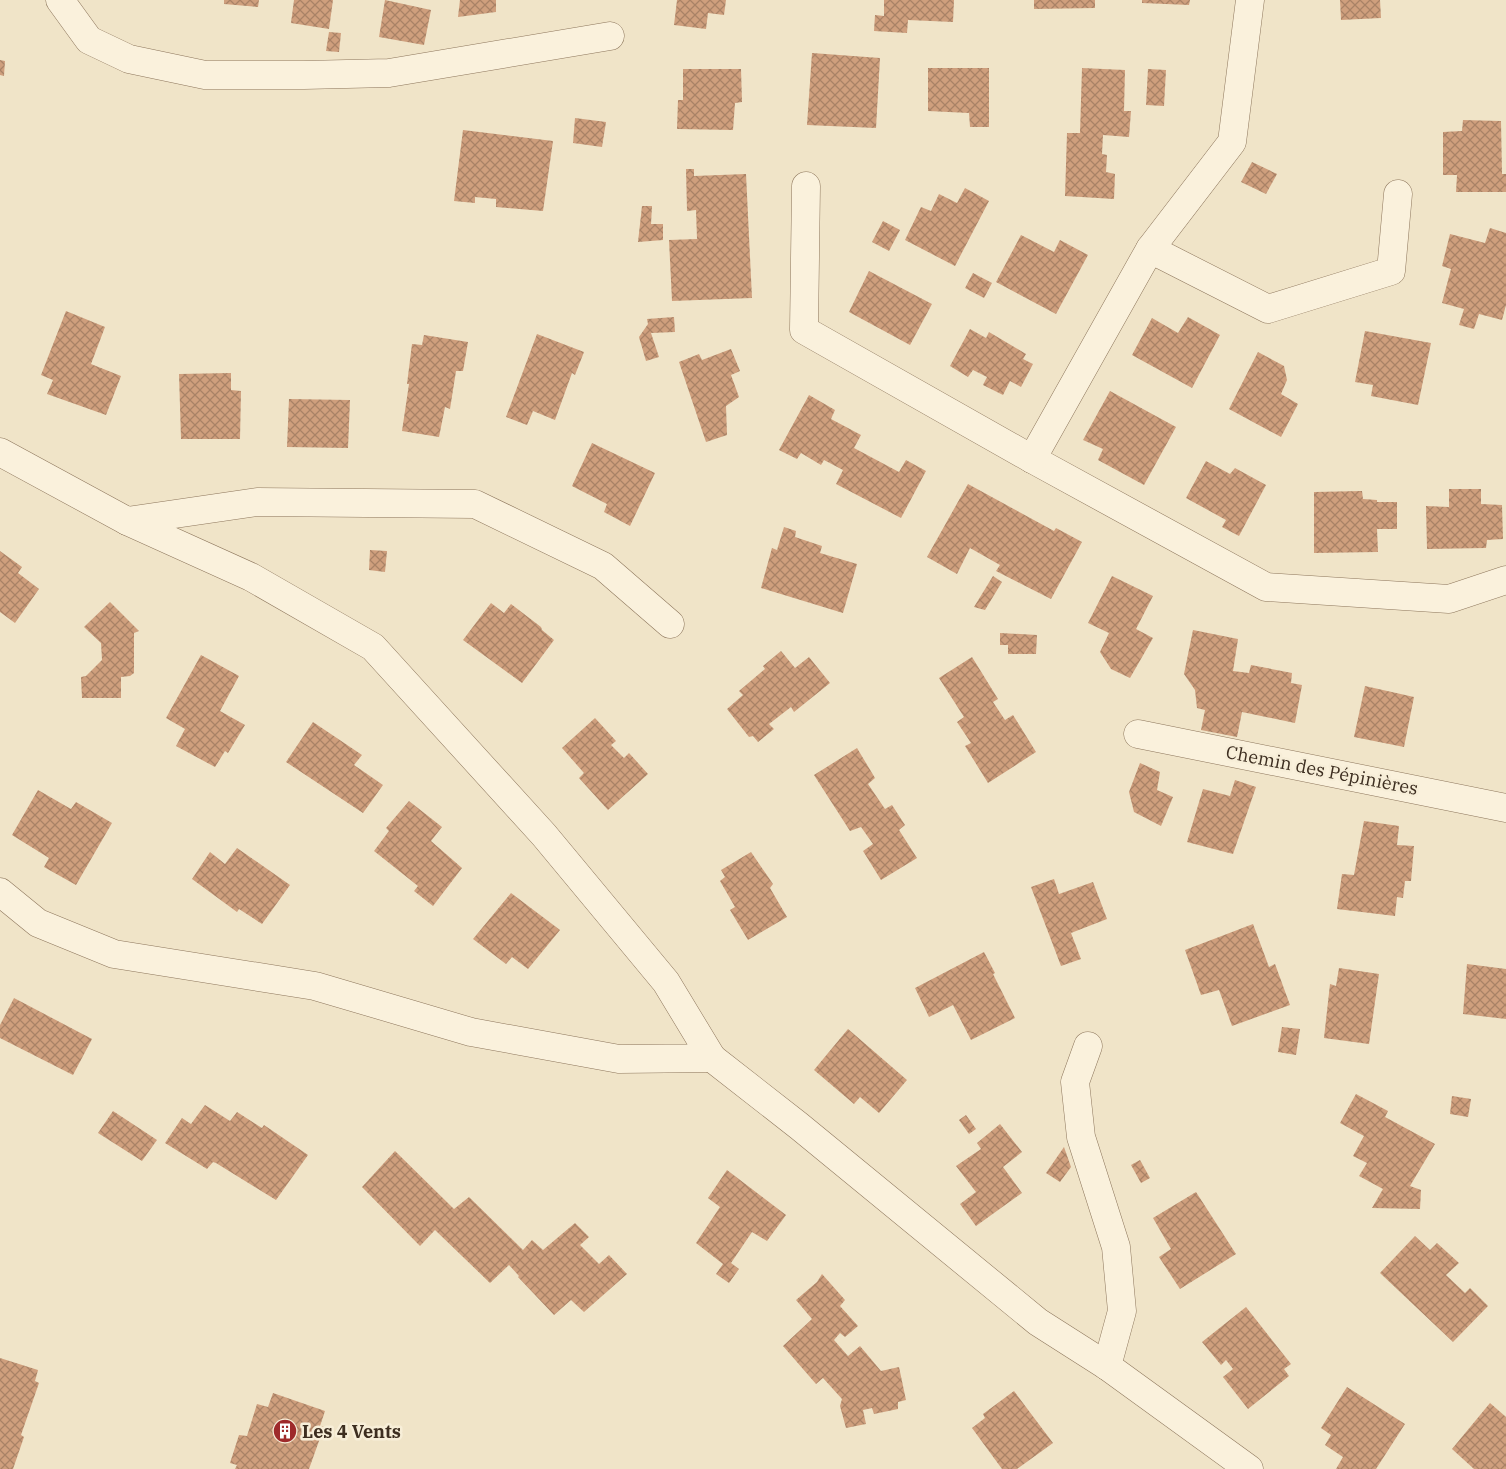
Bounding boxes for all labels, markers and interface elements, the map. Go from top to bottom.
street label: Chemin des Pépinières [1224,740,1420,800]
building icon: Les 4 Vents [272,1418,298,1444]
place label: Les 4 Vents [302,1420,401,1443]

